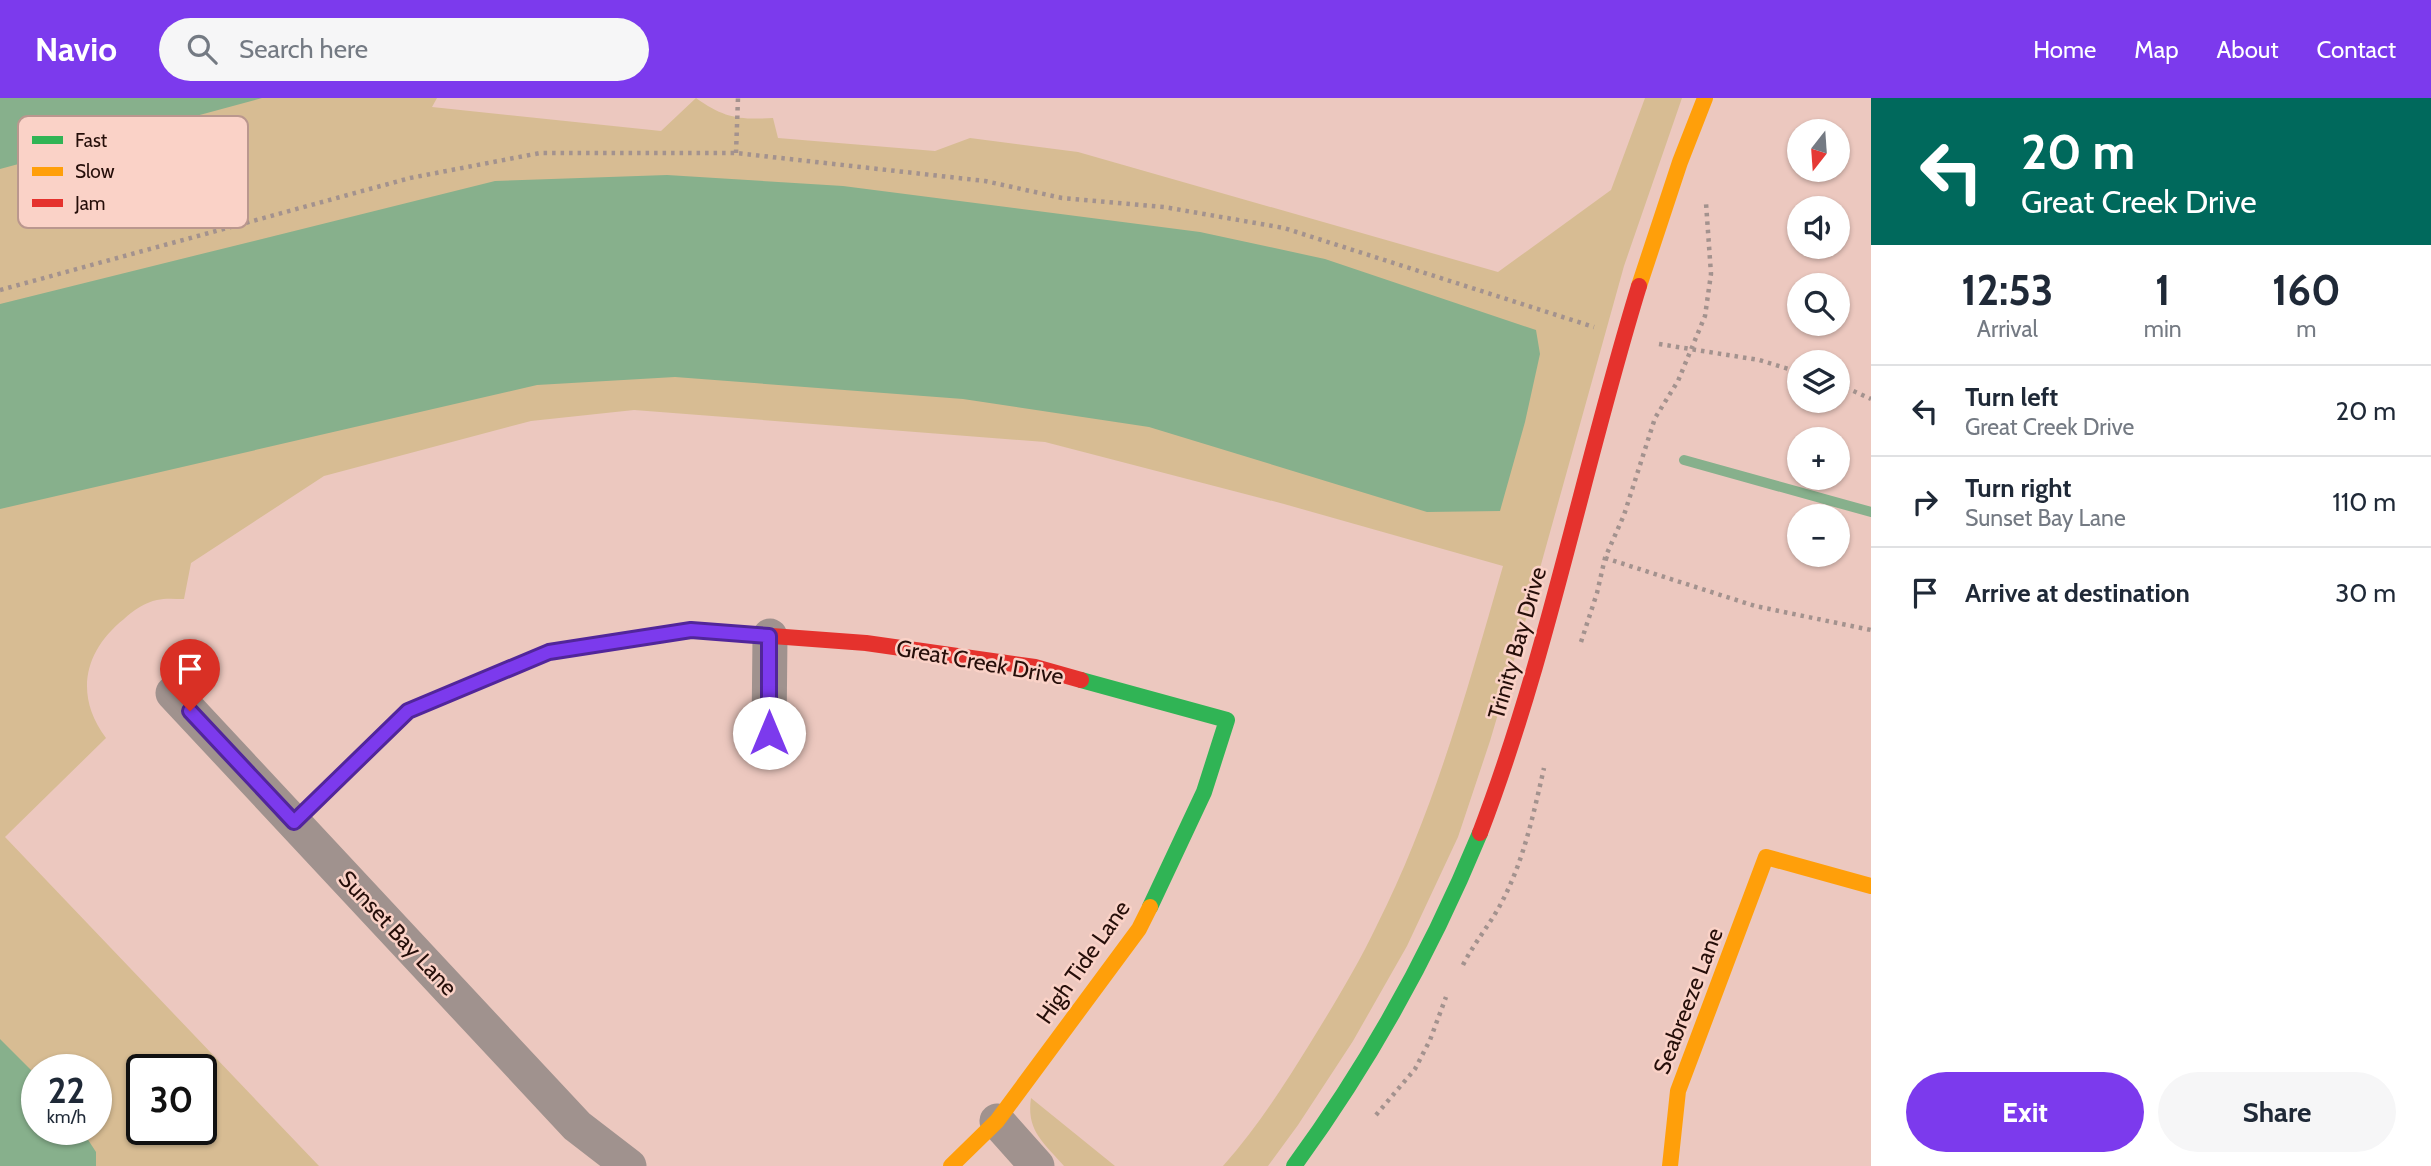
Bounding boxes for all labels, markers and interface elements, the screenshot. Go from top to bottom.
search box [159,18,649,81]
text: Navio [35,29,117,69]
icon: search [183,30,221,68]
text: Search here [239,33,368,65]
text: Home [2033,35,2096,64]
text: Map [2134,35,2179,64]
text: About [2217,35,2279,64]
text: Contact [2317,35,2396,64]
legend [18,116,248,228]
north arrow [1787,119,1850,182]
map controls [1787,119,1850,567]
text: 20 m [2021,122,2135,181]
icon: left [1906,126,1997,217]
text: Fast [75,129,108,152]
text: Slow [75,160,115,183]
text: Great Creek Drive [2021,182,2257,221]
text: Jam [74,192,105,215]
button: sound [1787,196,1850,259]
text: 12:53 [1961,264,2054,316]
text: 1 [2155,264,2170,316]
text: 160 [2272,264,2341,316]
button: search [1787,273,1850,336]
text: Arrival [1977,315,2038,343]
text: min [2144,315,2182,343]
text: m [2296,315,2316,343]
button: layers [1787,350,1850,413]
text: Turn left [1965,381,2058,413]
icon: left [1906,392,1944,430]
text: 20 m [2336,395,2396,427]
text: Great Creek Drive [1965,413,2134,441]
button: + [1787,427,1850,490]
text: Turn right [1965,472,2071,504]
icon: right [1906,483,1944,521]
text: 110 m [2332,486,2396,518]
button: − [1787,504,1850,567]
text: Sunset Bay Lane [1965,504,2126,532]
street label: Trinity Bay Drive [1482,563,1552,722]
icon: arrive [1906,574,1944,612]
text: Arrive at destination [1965,577,2190,609]
text: 30 m [2335,577,2396,609]
street label: Great Creek Drive [894,634,1066,691]
pin [160,639,220,711]
icon: arrive [171,650,209,688]
position arrow [732,696,806,770]
street label: Sunset Bay Lane [333,865,463,1001]
street label: High Tide Lane [1030,895,1136,1029]
street label: Seabreeze Lane [1647,924,1729,1078]
speed limit sign: 30 [126,1054,217,1145]
text: 22 [48,1069,85,1112]
button: Exit [1906,1072,2144,1152]
button: Share [2158,1072,2396,1152]
text: km/h [47,1106,86,1128]

